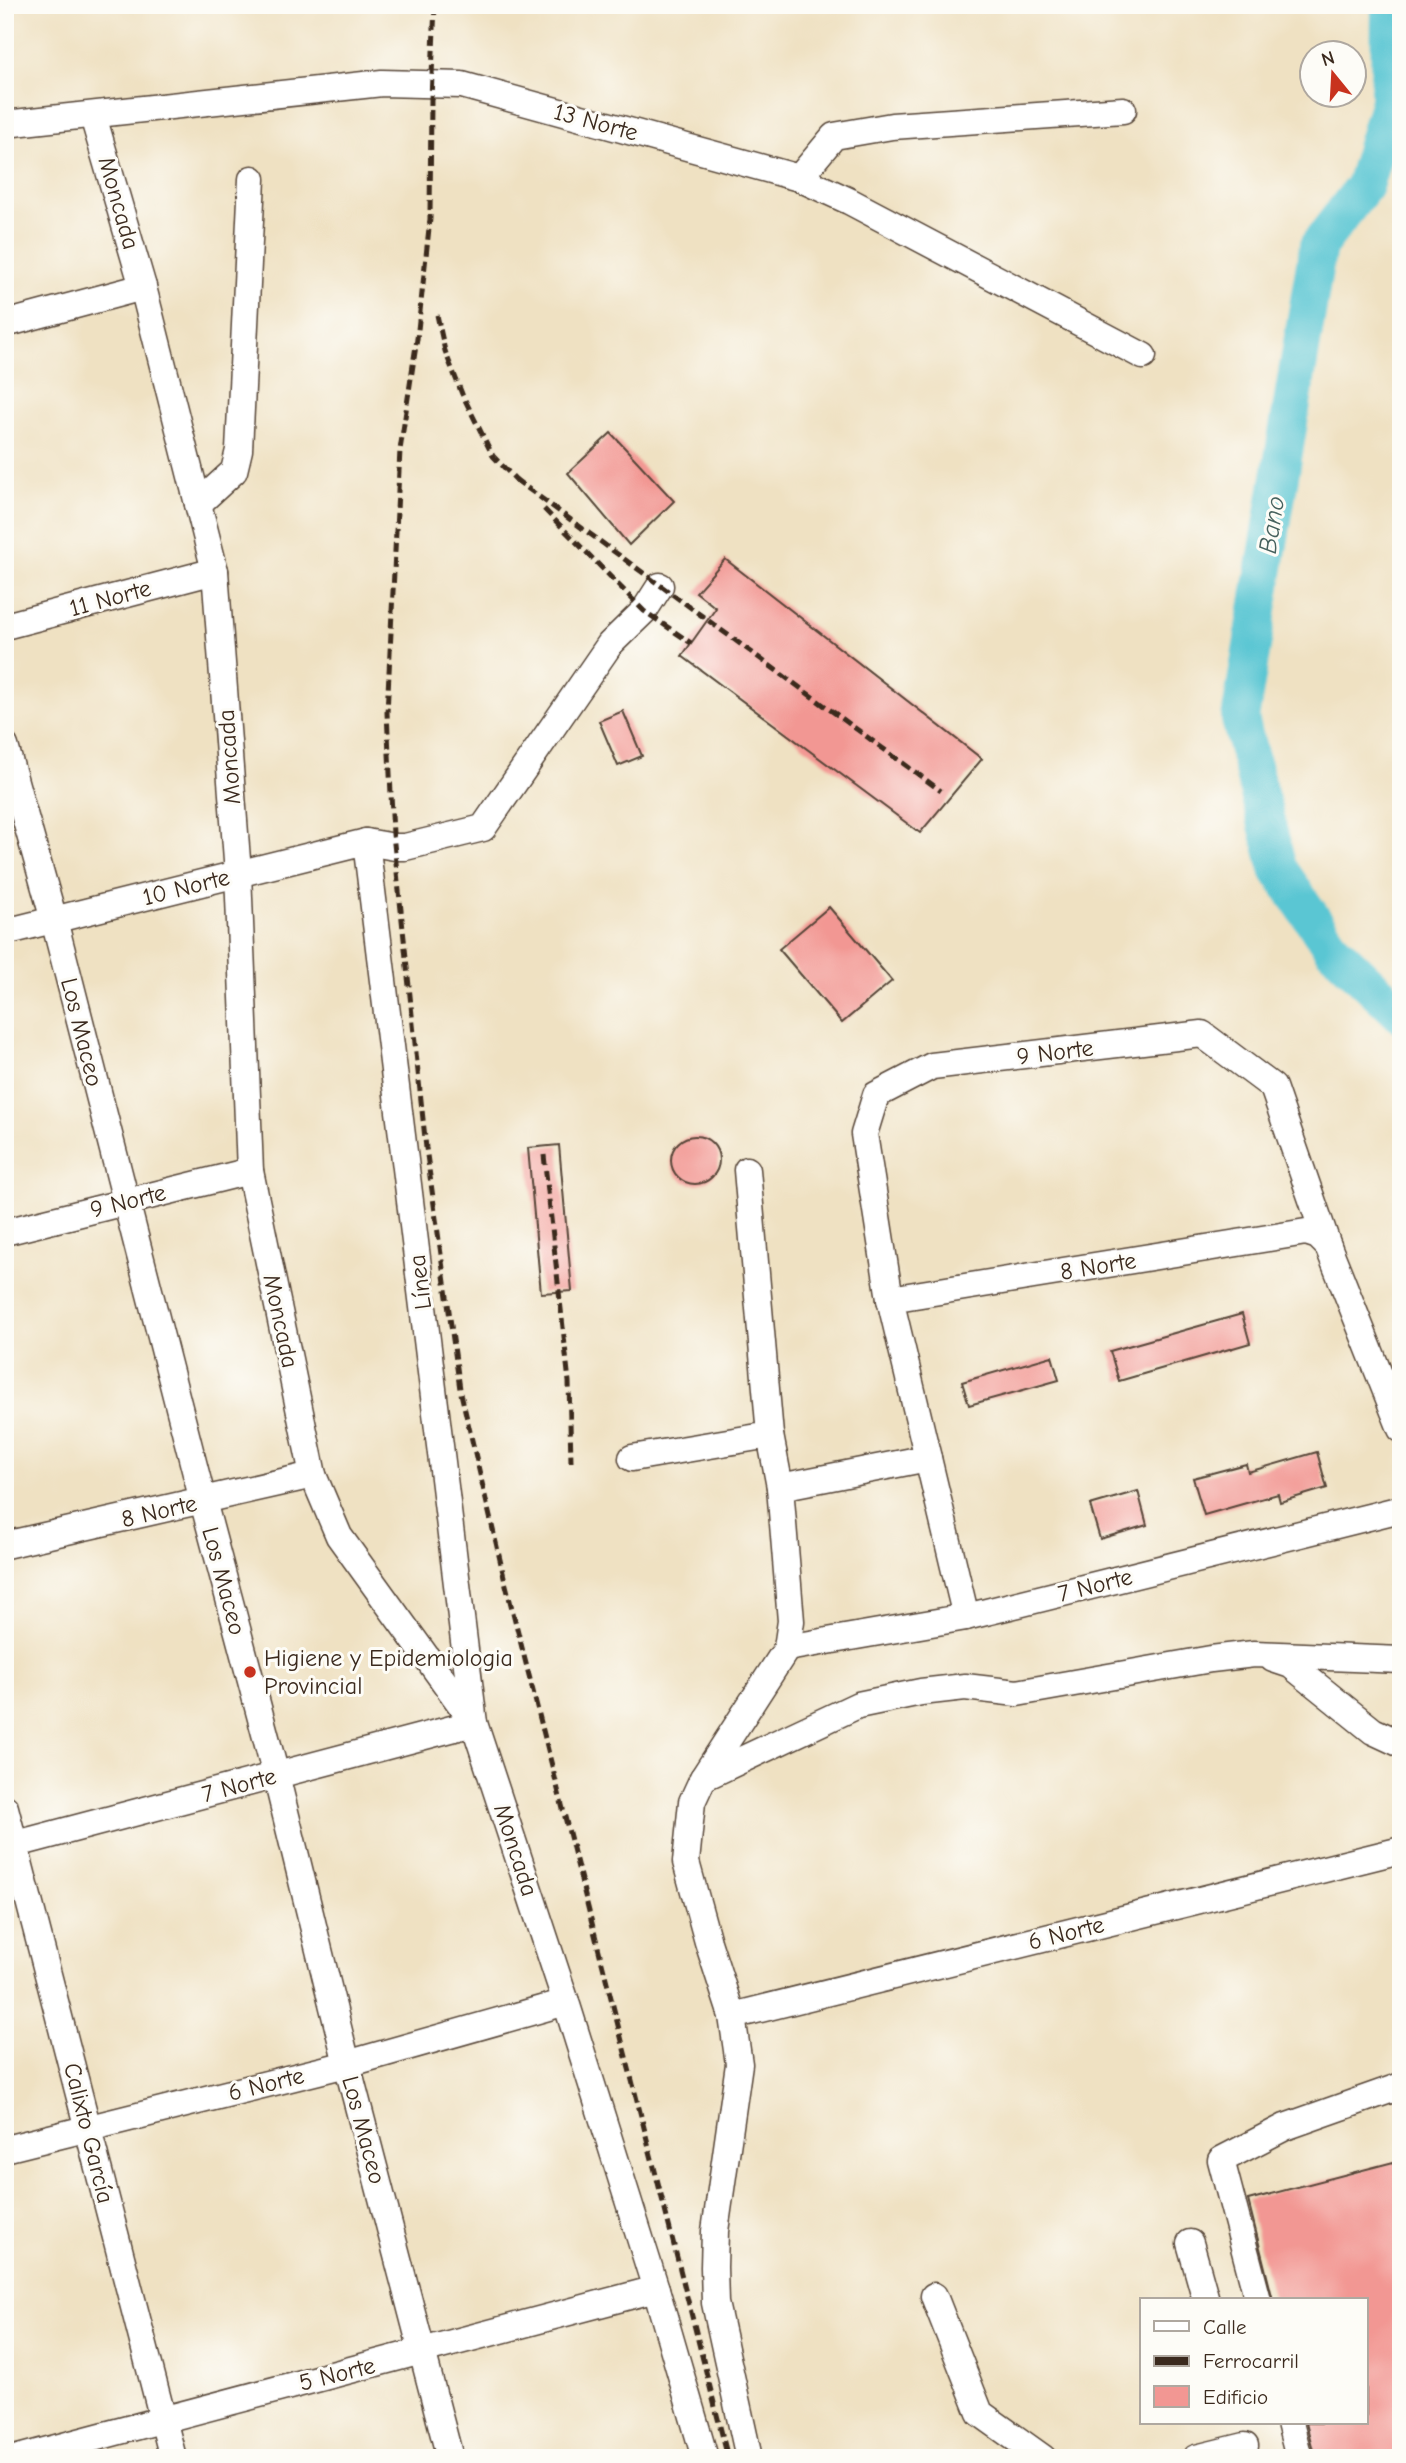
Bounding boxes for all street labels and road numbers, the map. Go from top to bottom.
street label: 13 Norte [551,97,641,147]
street label: Moncada [92,153,146,253]
street label: 11 Norte [66,574,154,622]
street label: Moncada [212,709,246,805]
street label: 10 Norte [140,863,232,911]
street label: Los Maceo [55,975,109,1089]
street label: 9 Norte [1015,1033,1095,1071]
street label: 9 Norte [87,1178,169,1224]
street label: 8 Norte [1058,1246,1138,1286]
street label: Línea [403,1253,437,1311]
street label: Moncada [257,1272,305,1370]
street label: 8 Norte [119,1489,199,1533]
street label: Los Maceo [196,1524,252,1638]
street label: 7 Norte [1055,1562,1135,1608]
street label: 7 Norte [199,1762,279,1808]
street label: Moncada [488,1800,544,1900]
street label: 6 Norte [1025,1910,1107,1956]
street label: Calixto García [58,2060,120,2206]
street label: 6 Norte [225,2061,307,2107]
street label: Los Maceo [336,2073,392,2187]
street label: 5 Norte [296,2351,378,2397]

